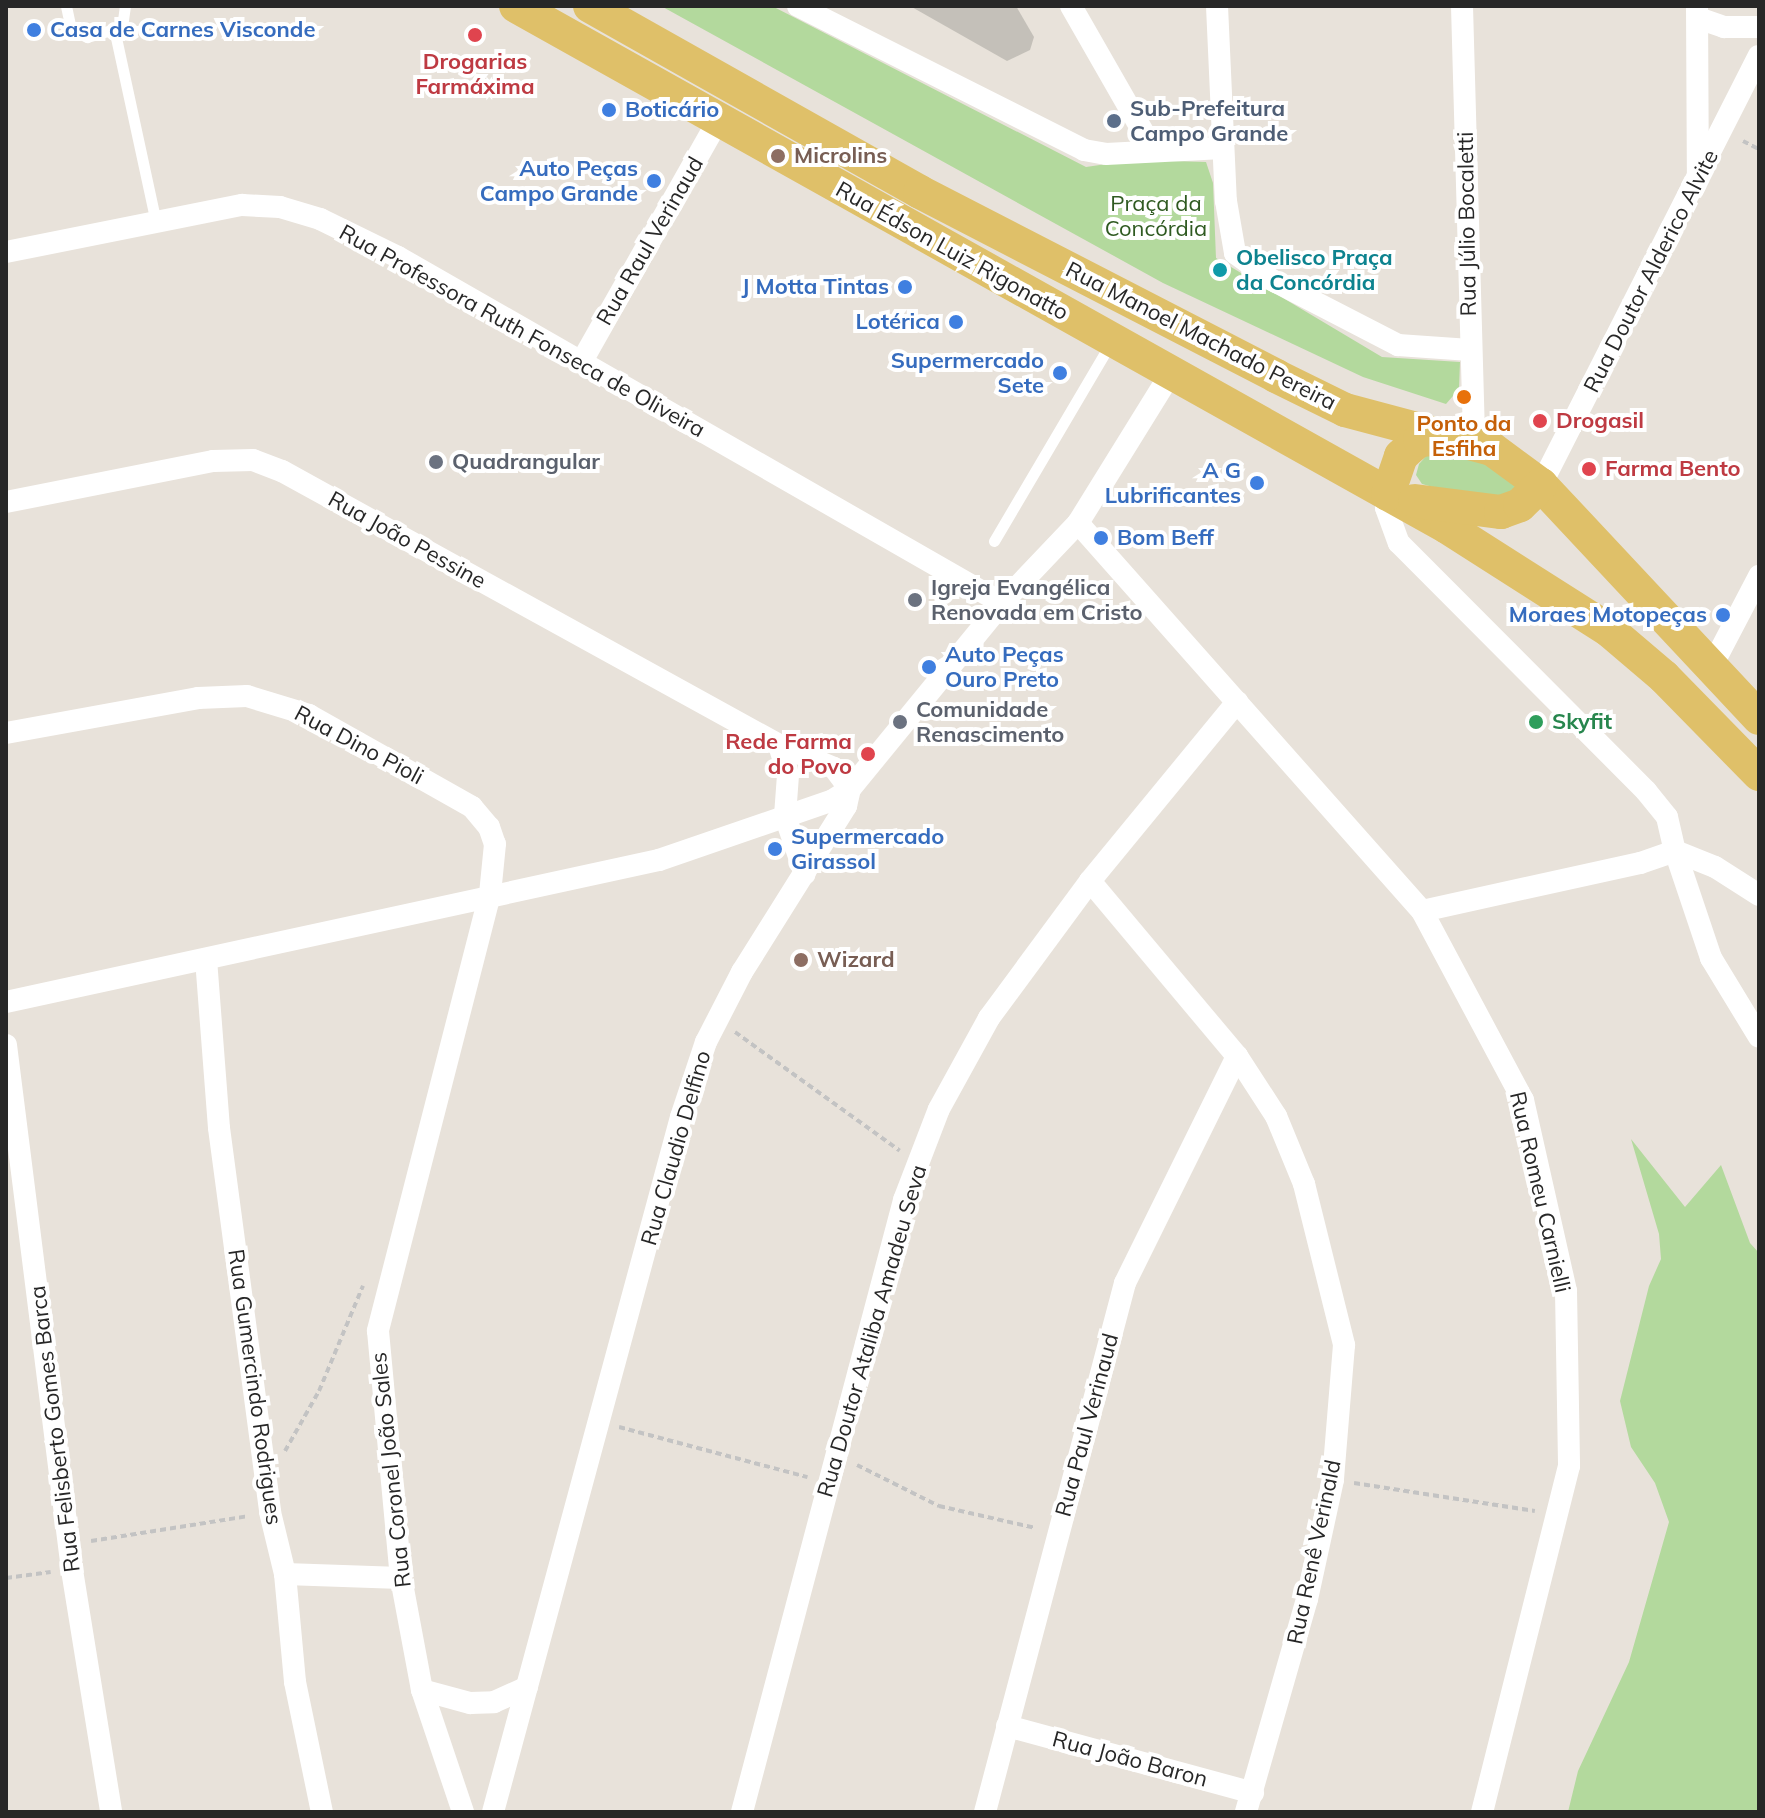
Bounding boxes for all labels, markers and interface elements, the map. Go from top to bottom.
place label: Casa de Carnes Visconde [50,17,316,43]
marker: Casa de Carnes Visconde [25,21,43,39]
marker: Drogarias Farmáxima [466,26,484,44]
place label: Drogarias Farmáxima [415,48,535,100]
place label: Sub-Prefeitura Campo Grande [1130,95,1288,146]
place label: Boticário [625,97,719,123]
marker: Boticário [600,101,618,119]
marker: Sub-Prefeitura Campo Grande [1105,112,1123,130]
street label: Rua Júlio Bocaletti [1452,131,1482,317]
place label: Microlins [794,143,887,169]
street label: Rua Doutor Alderico Alvite [1578,145,1724,397]
marker: Microlins [769,147,787,165]
street label: Rua Raul Verinaud [591,152,709,330]
place label: Auto Peças Campo Grande [480,155,638,206]
marker: Auto Peças Campo Grande [645,172,663,190]
street label: Rua Édson Luiz Rigonatto [831,176,1073,326]
park label: Praça da Concórdia [1105,190,1207,242]
street label: Rua Professora Ruth Fonseca de Oliveira [335,219,709,443]
place label: Obelisco Praça da Concórdia [1236,244,1393,296]
street label: Rua Manoel Machado Pereira [1061,256,1341,416]
marker: Obelisco Praça da Concórdia [1211,261,1229,279]
place label: J Motta Tintas [742,274,889,300]
marker: J Motta Tintas [896,278,914,296]
place label: Lotérica [856,309,940,335]
marker: Lotérica [947,313,965,331]
place label: Supermercado Sete [891,347,1044,398]
marker: Supermercado Sete [1051,364,1069,382]
marker: Ponto da Esfiha [1455,388,1473,406]
place label: Drogasil [1556,408,1644,434]
place label: Ponto da Esfiha [1417,410,1511,462]
marker: Drogasil [1531,412,1549,430]
place label: Quadrangular [452,449,600,475]
marker: Quadrangular [427,453,445,471]
place label: Farma Bento [1605,456,1741,482]
place label: A G Lubrificantes [1105,457,1241,508]
marker: Farma Bento [1580,460,1598,478]
marker: A G Lubrificantes [1248,474,1266,492]
street label: Rua João Pessine [324,486,490,594]
place label: Bom Beff [1117,525,1214,551]
marker: Bom Beff [1092,529,1110,547]
place label: Igreja Evangélica Renovada em Cristo [931,574,1142,626]
marker: Igreja Evangélica Renovada em Cristo [906,591,924,609]
place label: Moraes Motopeças [1509,602,1707,628]
marker: Moraes Motopeças [1714,606,1732,624]
place label: Auto Peças Ouro Preto [945,641,1064,692]
marker: Auto Peças Ouro Preto [920,658,938,676]
place label: Comunidade Renascimento [916,696,1064,748]
street label: Rua Dino Pioli [290,700,428,790]
place label: Skyfit [1552,709,1612,735]
marker: Comunidade Renascimento [891,713,909,731]
marker: Skyfit [1527,713,1545,731]
place label: Rede Farma do Povo [725,728,852,780]
marker: Rede Farma do Povo [859,745,877,763]
place label: Supermercado Girassol [791,823,944,874]
marker: Supermercado Girassol [766,840,784,858]
place label: Wizard [817,947,895,973]
marker: Wizard [792,951,810,969]
street label: Rua Claudio Delfino [636,1048,716,1248]
street label: Rua Romeu Carnielli [1504,1089,1576,1295]
street label: Rua Doutor Ataliba Amadeu Seva [812,1162,932,1500]
street label: Rua Gumercindo Rodrigues [223,1247,287,1527]
street label: Rua Felisberto Gomes Barca [24,1284,86,1574]
street label: Rua Paul Verinaud [1050,1330,1124,1520]
street label: Rua Coronel João Sales [366,1351,416,1589]
street label: Rua Renê Verinald [1282,1457,1346,1647]
street label: Rua João Baron [1049,1726,1211,1792]

